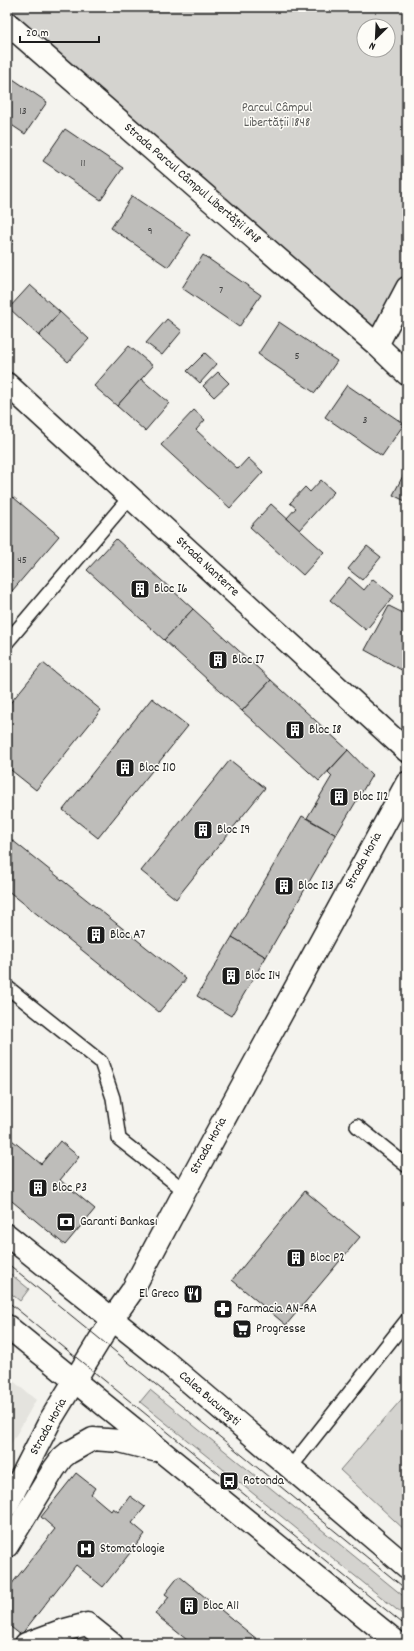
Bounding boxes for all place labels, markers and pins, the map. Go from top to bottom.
building icon: Bloc I6 [129,578,151,600]
place label: Bloc I6 [154,580,188,599]
building icon: Bloc I7 [207,649,229,671]
place label: Bloc I7 [232,651,264,670]
building icon: Bloc I8 [284,719,306,741]
place label: Bloc I8 [309,721,342,740]
building icon: Bloc I10 [114,757,136,779]
place label: Bloc I10 [139,759,176,778]
building icon: Bloc I12 [328,786,350,808]
place label: Bloc I12 [353,788,389,807]
building icon: Bloc I9 [192,819,214,841]
place label: Bloc I9 [217,821,250,840]
building icon: Bloc I13 [273,875,295,897]
place label: Bloc I13 [298,877,334,896]
building icon: Bloc A7 [85,924,107,946]
place label: Bloc A7 [110,926,145,945]
building icon: Bloc I14 [220,965,242,987]
place label: Bloc I14 [245,967,281,986]
building icon: Bloc P3 [27,1177,49,1199]
place label: Bloc P3 [52,1179,87,1198]
bank icon: Garanti Bankası [55,1211,77,1233]
place label: Garanti Bankası [80,1213,157,1232]
building icon: Bloc P2 [285,1247,307,1269]
place label: Bloc P2 [310,1249,345,1268]
restaurant icon: El Greco [182,1283,204,1305]
place label: El Greco [139,1285,179,1304]
pharmacy icon: Farmacia AN-RA [212,1298,234,1320]
place label: Farmacia AN-RA [237,1300,317,1319]
supermarket icon: Progresse [231,1318,253,1340]
place label: Progresse [256,1320,306,1339]
bus stop icon: Rotonda [218,1470,240,1492]
place label: Rotonda [243,1472,285,1491]
hospital icon: Stomatologie [75,1538,97,1560]
place label: Stomatologie [100,1540,165,1559]
building icon: Bloc A11 [178,1595,200,1617]
place label: Bloc A11 [203,1597,239,1616]

